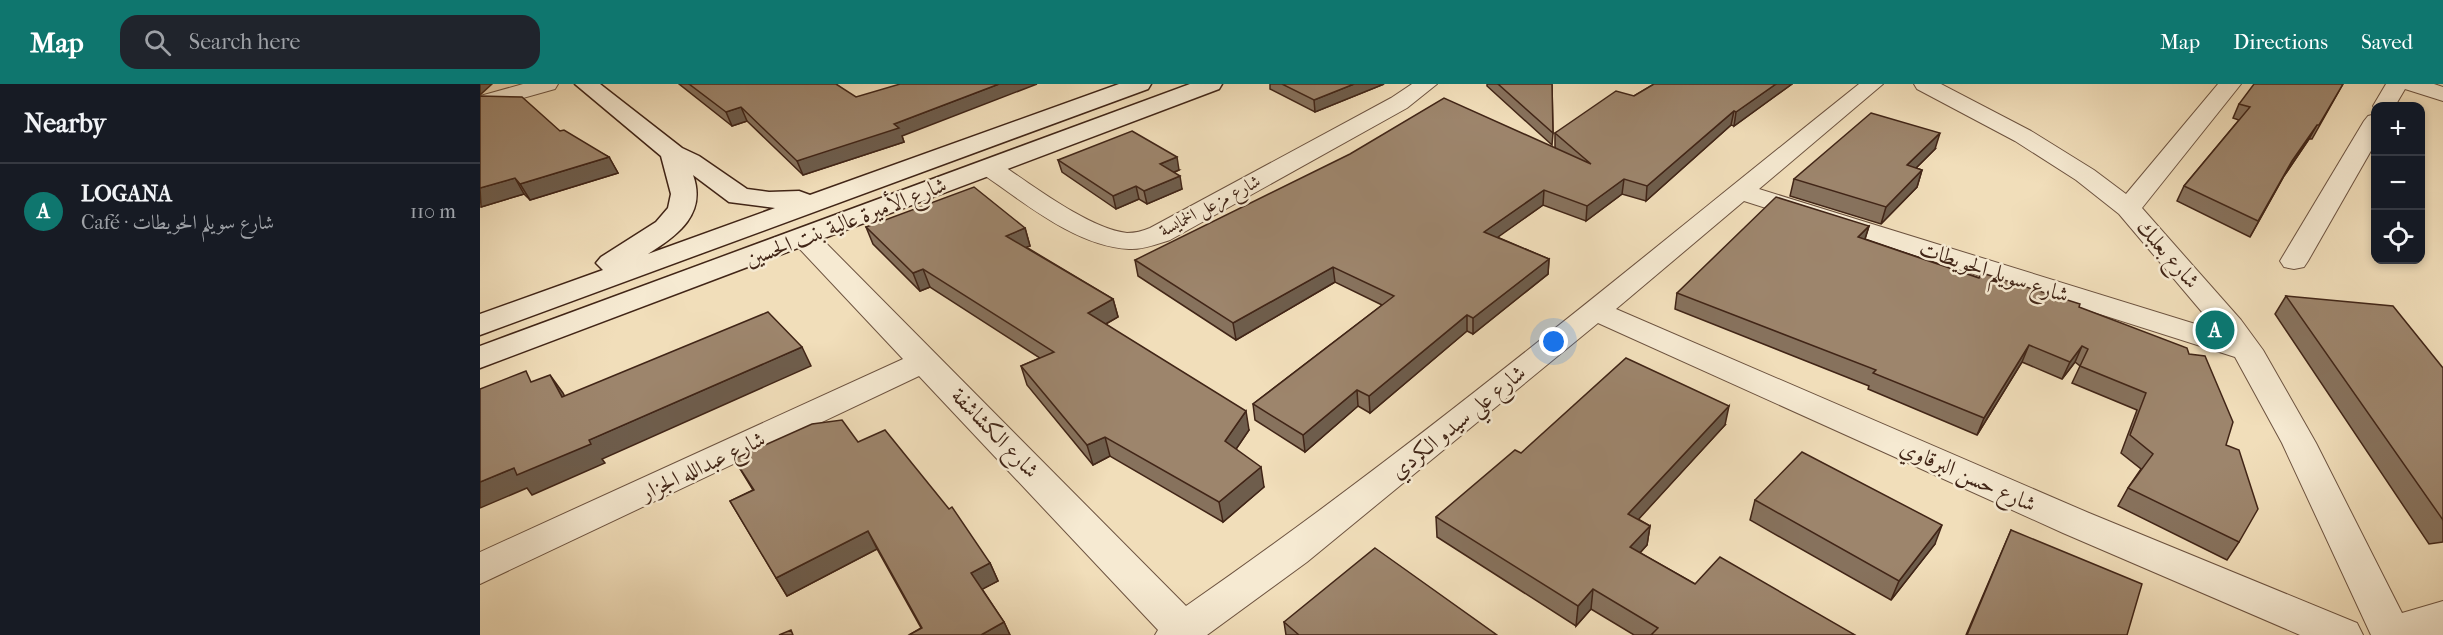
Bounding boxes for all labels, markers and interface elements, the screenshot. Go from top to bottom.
search box [120,15,540,69]
text: Map [30,26,84,59]
icon: search [141,26,174,59]
text: Search here [189,29,300,55]
text: Map [2160,30,2200,54]
text: Directions [2233,30,2328,54]
text: Saved [2361,30,2413,54]
map controls [2371,102,2425,264]
button: + [2371,102,2425,156]
text: Nearby [24,108,106,139]
button: − [2371,156,2425,210]
street label: شارع الأميرة عالية بنت الحسين [741,169,952,277]
street label: شارع مزعل الخمايسة [1156,171,1266,245]
text: LOGANA [81,181,172,207]
text: A [37,200,50,223]
text: 110 m [410,200,456,223]
button: locate [2371,210,2425,264]
text: Café · شارع سويلم الحويطات [81,211,274,234]
street label: شارع بعلبك [2127,214,2205,297]
street label: شارع سويلم الحويطات [1913,236,2072,317]
pin: A [2196,308,2234,352]
your location [1539,327,1568,356]
street label: شارع علي سيدو الكردي [1385,360,1536,491]
street label: شارع الكشاشفة [942,383,1044,487]
street label: شارع عبدالله الجزار [635,426,772,512]
street label: شارع حسن البرقاوي [1894,434,2040,522]

